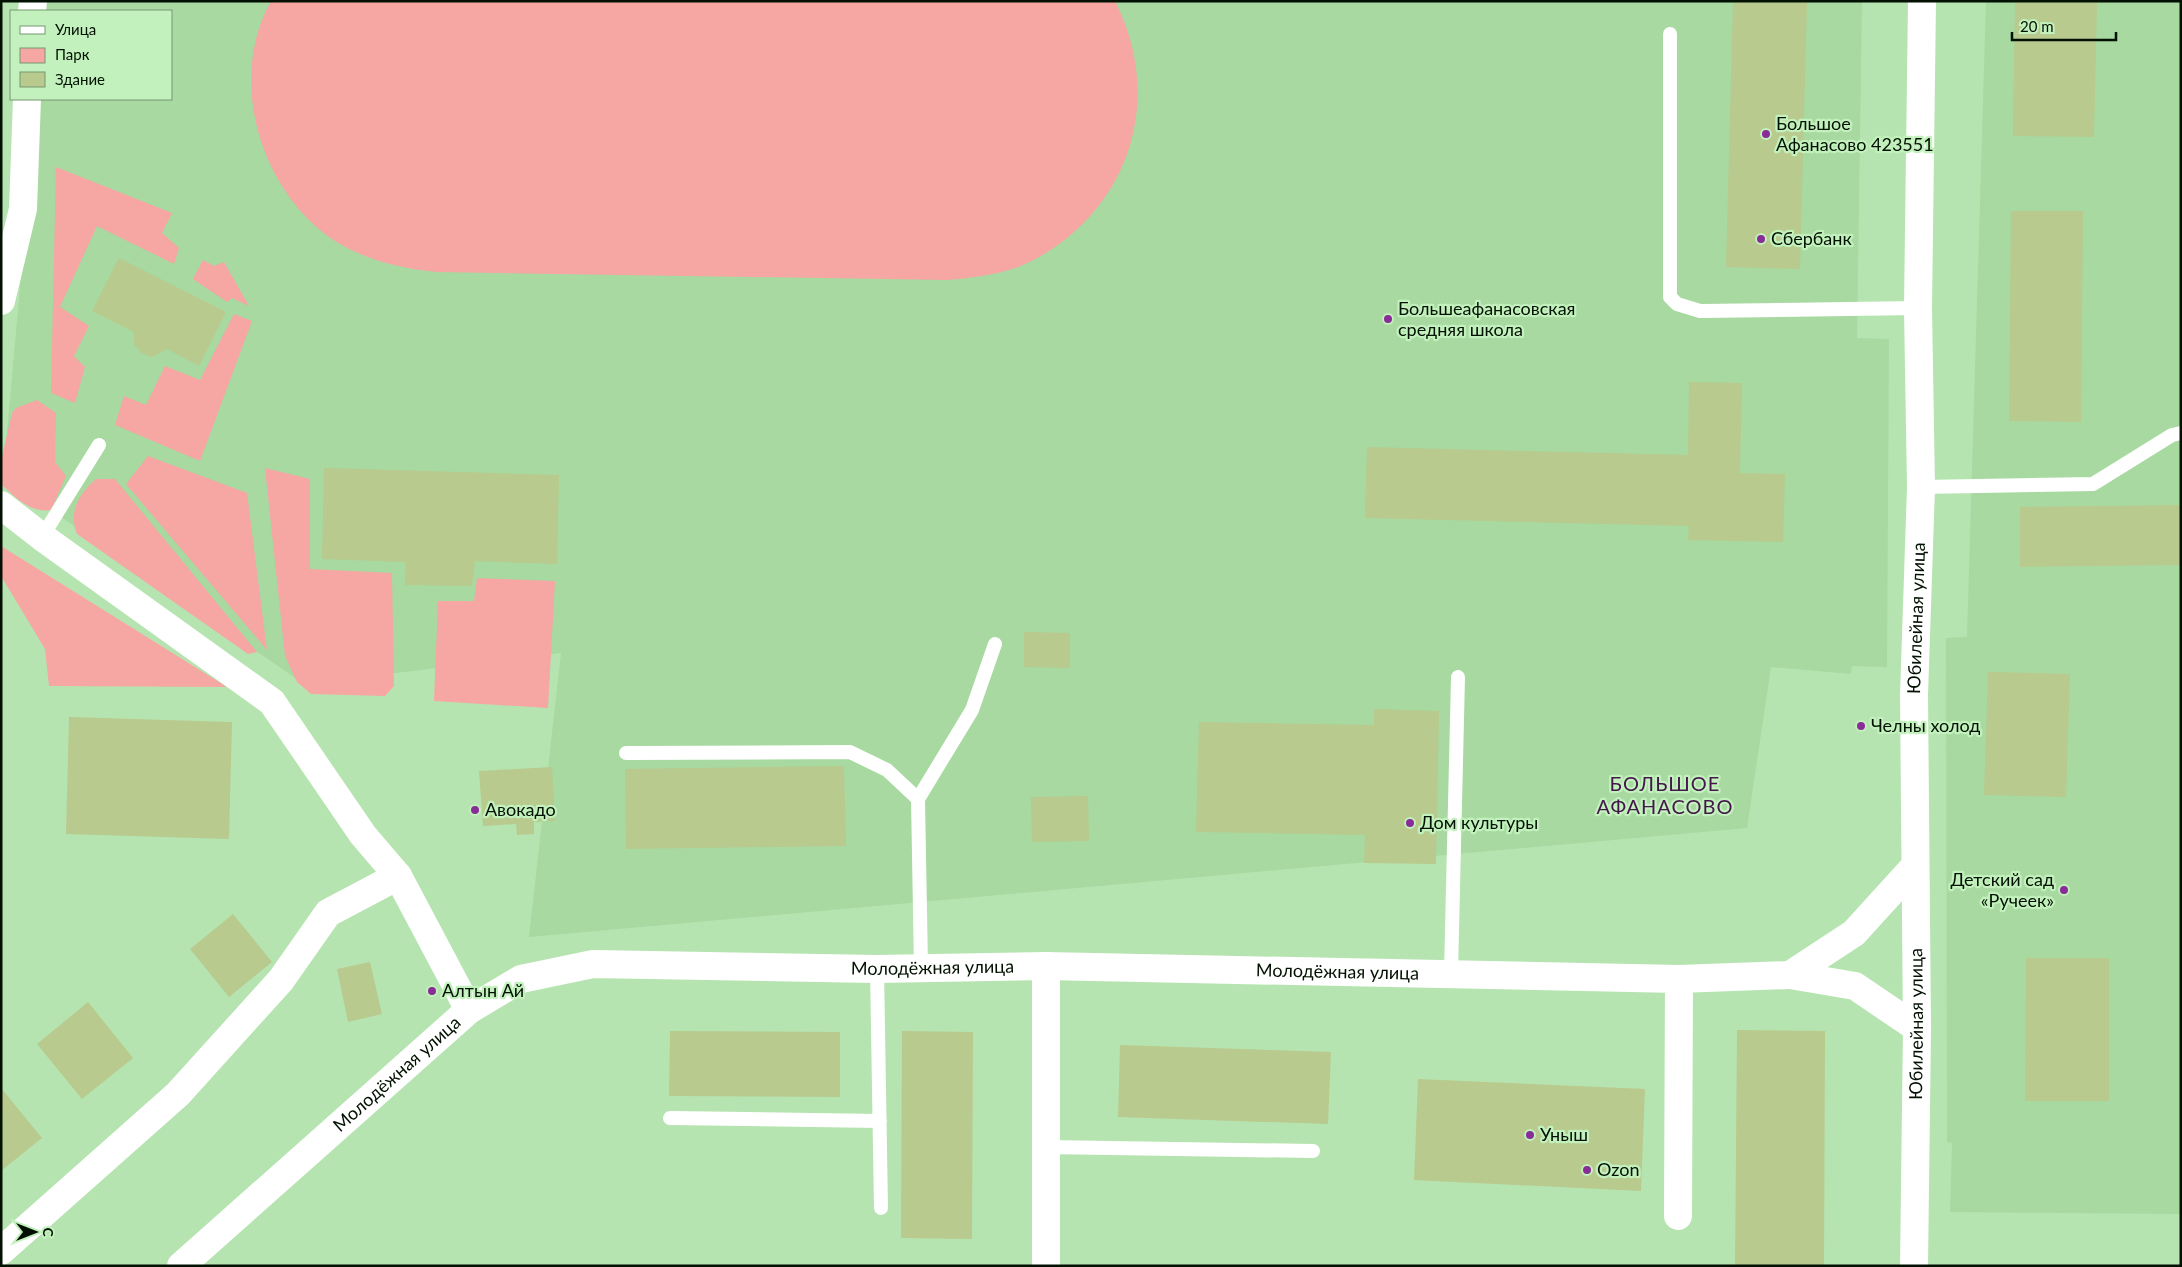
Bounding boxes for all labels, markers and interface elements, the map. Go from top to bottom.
legend [10,10,172,100]
scale bar [2012,10,2116,42]
text: 20 m [2020,17,2054,35]
text: Улица [55,20,96,38]
text: Парк [55,45,90,63]
text: Здание [55,70,105,88]
place label: Большое Афанасово 423551 [1776,112,1934,155]
marker: Большое Афанасово 423551 [1760,128,1772,140]
place label: Сбербанк [1771,227,1852,249]
marker: Сбербанк [1755,233,1767,245]
place label: Большеафанасовская средняя школа [1398,297,1575,340]
marker: Большеафанасовская средняя школа [1382,313,1394,325]
street label: Юбилейная улица [1902,542,1929,694]
place label: Челны холод [1871,714,1980,736]
marker: Челны холод [1855,720,1867,732]
district label: БОЛЬШОЕ АФАНАСОВО [1596,771,1734,818]
place label: Авокадо [485,798,556,820]
marker: Авокадо [469,804,481,816]
place label: Дом культуры [1420,811,1538,833]
marker: Дом культуры [1404,817,1416,829]
place label: Детский сад «Ручеек» [1950,868,2054,911]
marker: Детский сад «Ручеек» [2058,884,2070,896]
street label: Юбилейная улица [1904,948,1927,1100]
street label: Молодёжная улица [851,955,1014,979]
street label: Молодёжная улица [1256,958,1419,984]
place label: Алтын Ай [442,979,524,1001]
marker: Алтын Ай [426,985,438,997]
street label: Молодёжная улица [328,1011,465,1136]
place label: Уныш [1540,1123,1588,1145]
marker: Уныш [1524,1129,1536,1141]
place label: Ozon [1597,1158,1639,1180]
marker: Ozon [1581,1164,1593,1176]
north arrow [10,1207,60,1257]
text: С [40,1227,57,1237]

